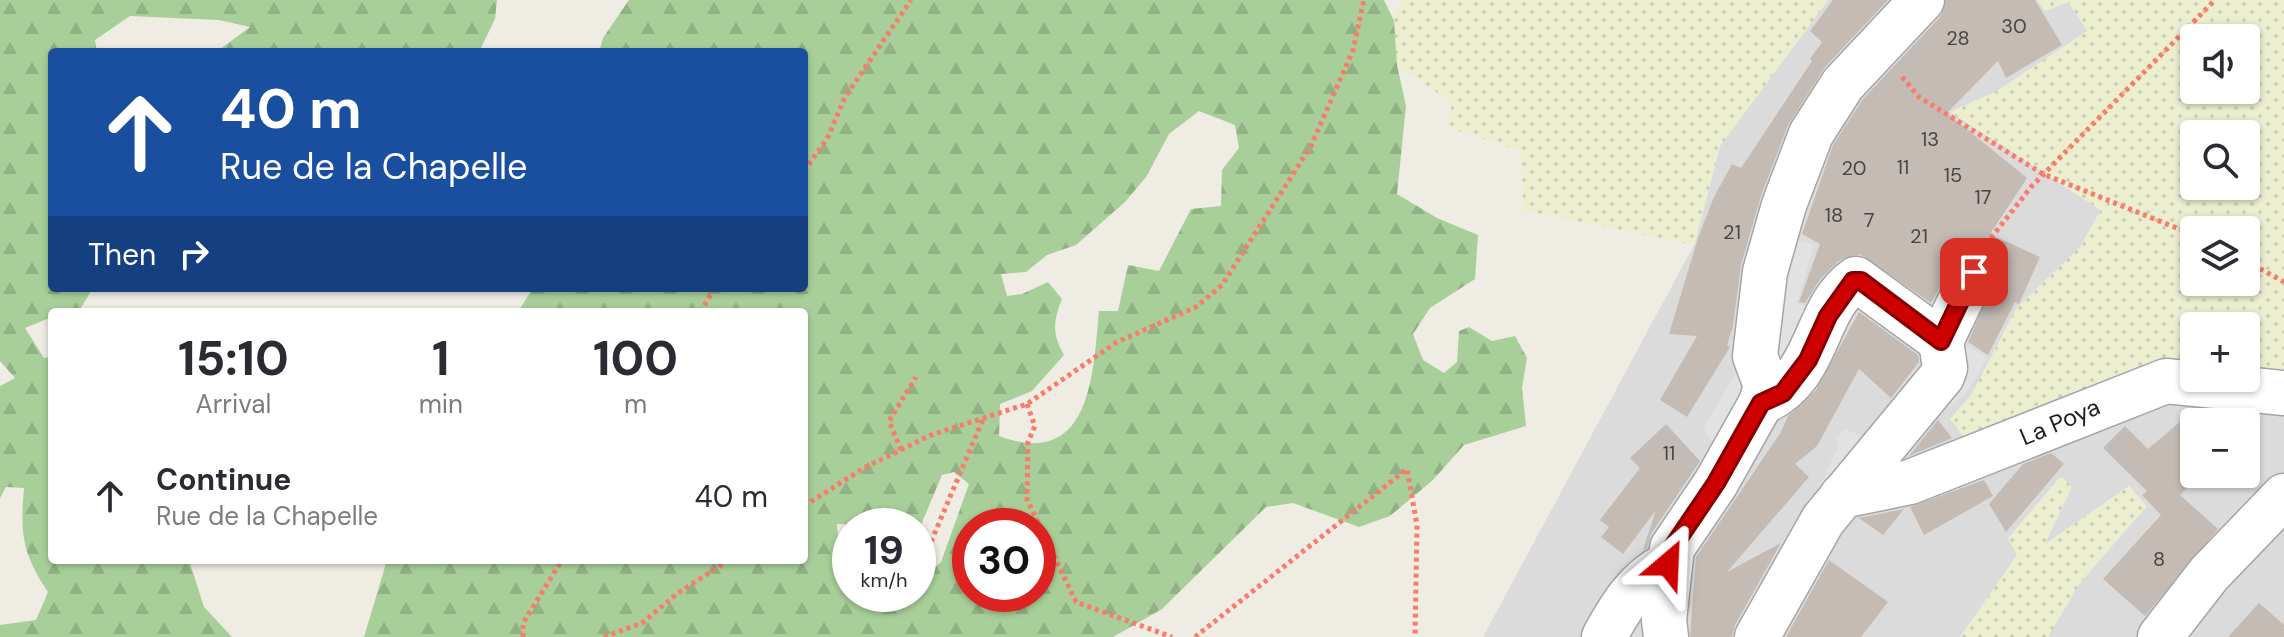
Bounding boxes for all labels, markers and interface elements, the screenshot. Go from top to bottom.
house number: 30 [2001,13,2027,39]
map controls [2180,24,2260,488]
button: sound [2180,24,2260,104]
house number: 28 [1946,25,1970,51]
text: 40 m [220,72,362,145]
icon: ahead [88,80,192,184]
button: search [2180,120,2260,200]
house number: 13 [1921,126,1939,152]
text: Rue de la Chapelle [220,143,527,190]
house number: 11 [1897,154,1909,180]
house number: 20 [1842,155,1867,181]
house number: 15 [1944,162,1962,188]
house number: 17 [1975,184,1991,210]
house number: 18 [1825,202,1843,228]
house number: 7 [1864,207,1874,233]
button: layers [2180,216,2260,296]
house number: 21 [1723,219,1741,245]
house number: 21 [1910,223,1928,249]
icon: right [172,232,216,276]
text: Then [88,235,156,274]
pin [1940,238,2008,306]
icon: arrive [1952,250,1996,294]
button: + [2180,312,2260,392]
text: 15:10 [178,327,289,390]
text: 1 [432,327,450,390]
text: 100 [593,327,678,390]
text: Arrival [195,387,271,421]
text: min [419,387,463,421]
text: m [624,387,647,421]
street label: La Poya [2015,391,2105,452]
button: − [2180,408,2260,488]
house number: 11 [1663,440,1675,466]
text: Continue [156,460,291,499]
icon: ahead [88,474,132,518]
text: 40 m [695,477,768,516]
text: Rue de la Chapelle [156,499,378,533]
speed limit sign: 30 [952,508,1056,612]
position arrow [1626,522,1710,606]
text: 19 [864,524,904,576]
house number: 8 [2153,546,2165,572]
text: km/h [860,567,908,593]

